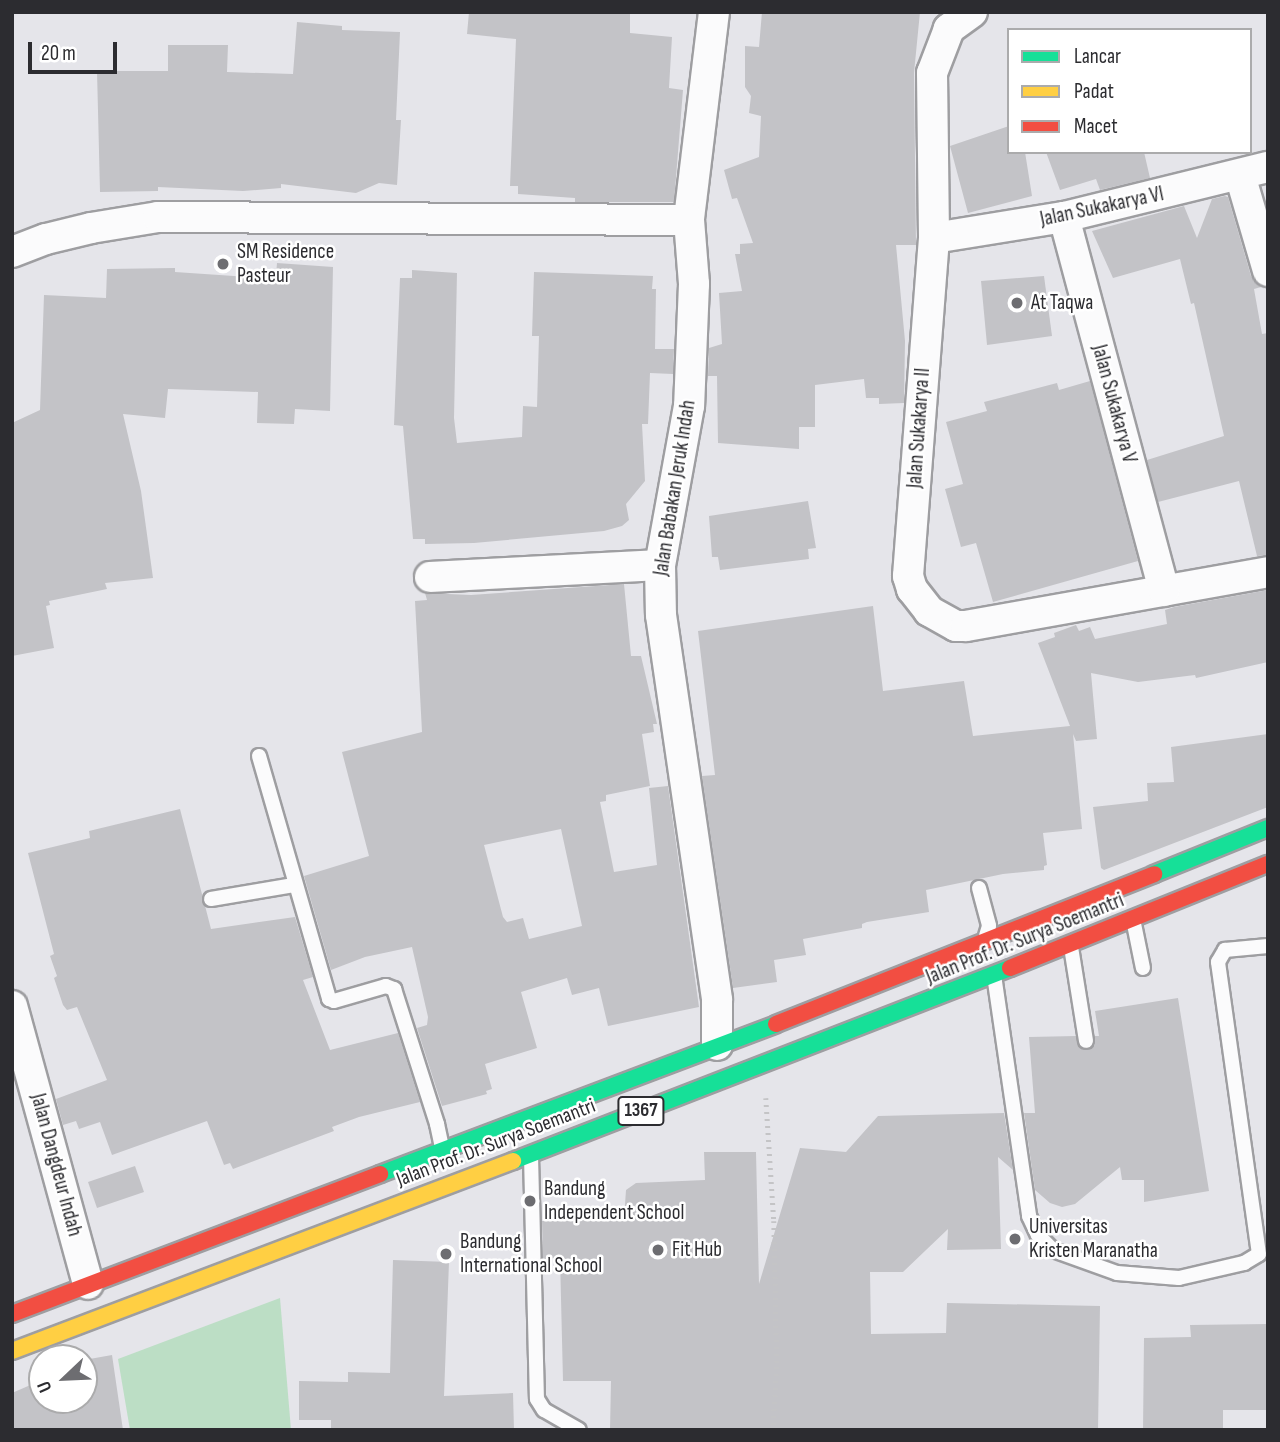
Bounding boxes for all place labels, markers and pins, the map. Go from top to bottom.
place label: SM Residence Pasteur [237,239,334,289]
marker: SM Residence Pasteur [215,256,231,272]
place label: At Taqwa [1031,290,1093,316]
marker: At Taqwa [1009,295,1025,311]
place label: Bandung Independent School [544,1176,684,1226]
marker: Bandung Independent School [522,1193,538,1209]
place label: Universitas Kristen Maranatha [1029,1214,1158,1264]
place label: Bandung International School [460,1229,602,1279]
marker: Universitas Kristen Maranatha [1007,1231,1023,1247]
place label: Fit Hub [672,1237,722,1263]
marker: Fit Hub [650,1242,666,1258]
marker: Bandung International School [438,1246,454,1262]

